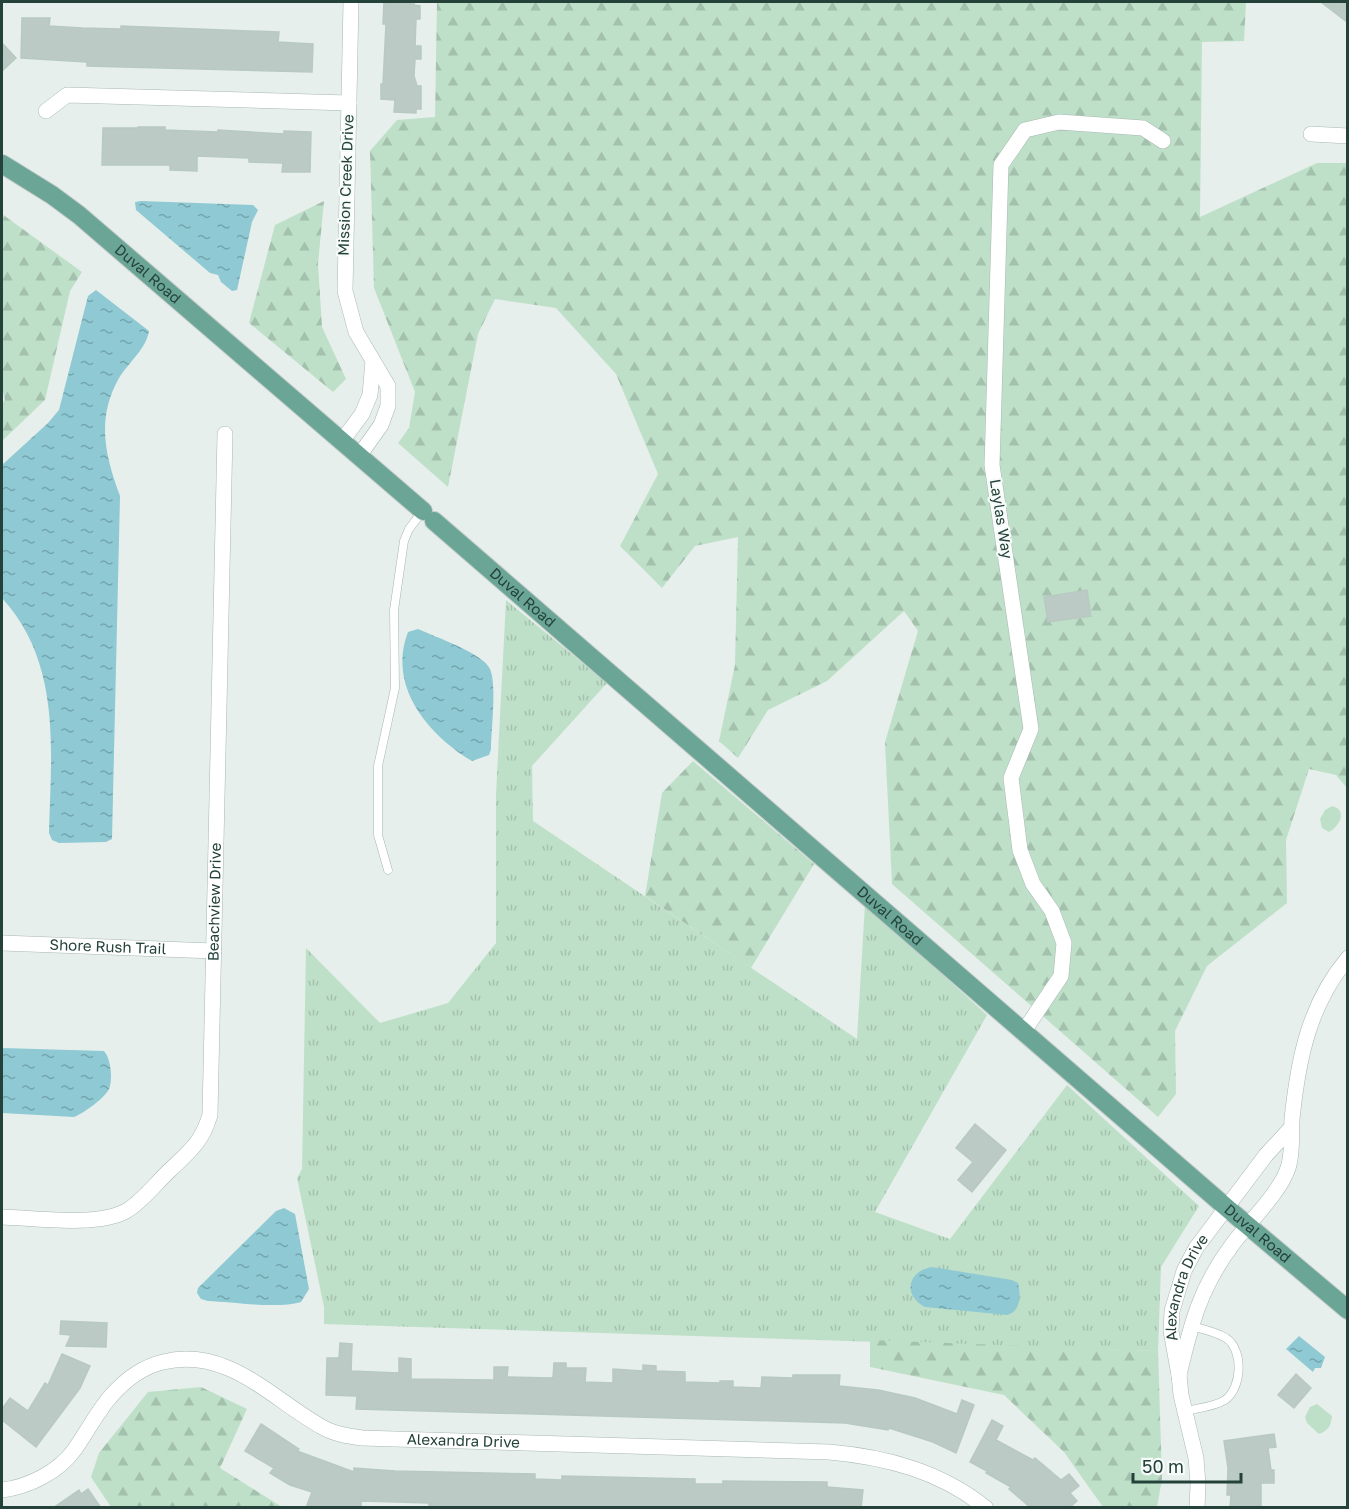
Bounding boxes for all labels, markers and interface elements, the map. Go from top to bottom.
street label: Mission Creek Drive [334,114,356,256]
street label: Duval Road [112,240,185,307]
street label: Laylas Way [987,478,1017,561]
street label: Duval Road [486,563,560,630]
street label: Beachview Drive [203,842,224,961]
street label: Duval Road [854,882,927,949]
street label: Shore Rush Trail [49,935,167,957]
street label: Duval Road [1221,1200,1295,1266]
street label: Alexandra Drive [1161,1230,1212,1343]
street label: Alexandra Drive [407,1429,521,1451]
scale bar [1133,1446,1241,1484]
text: 50 m [1142,1455,1184,1477]

